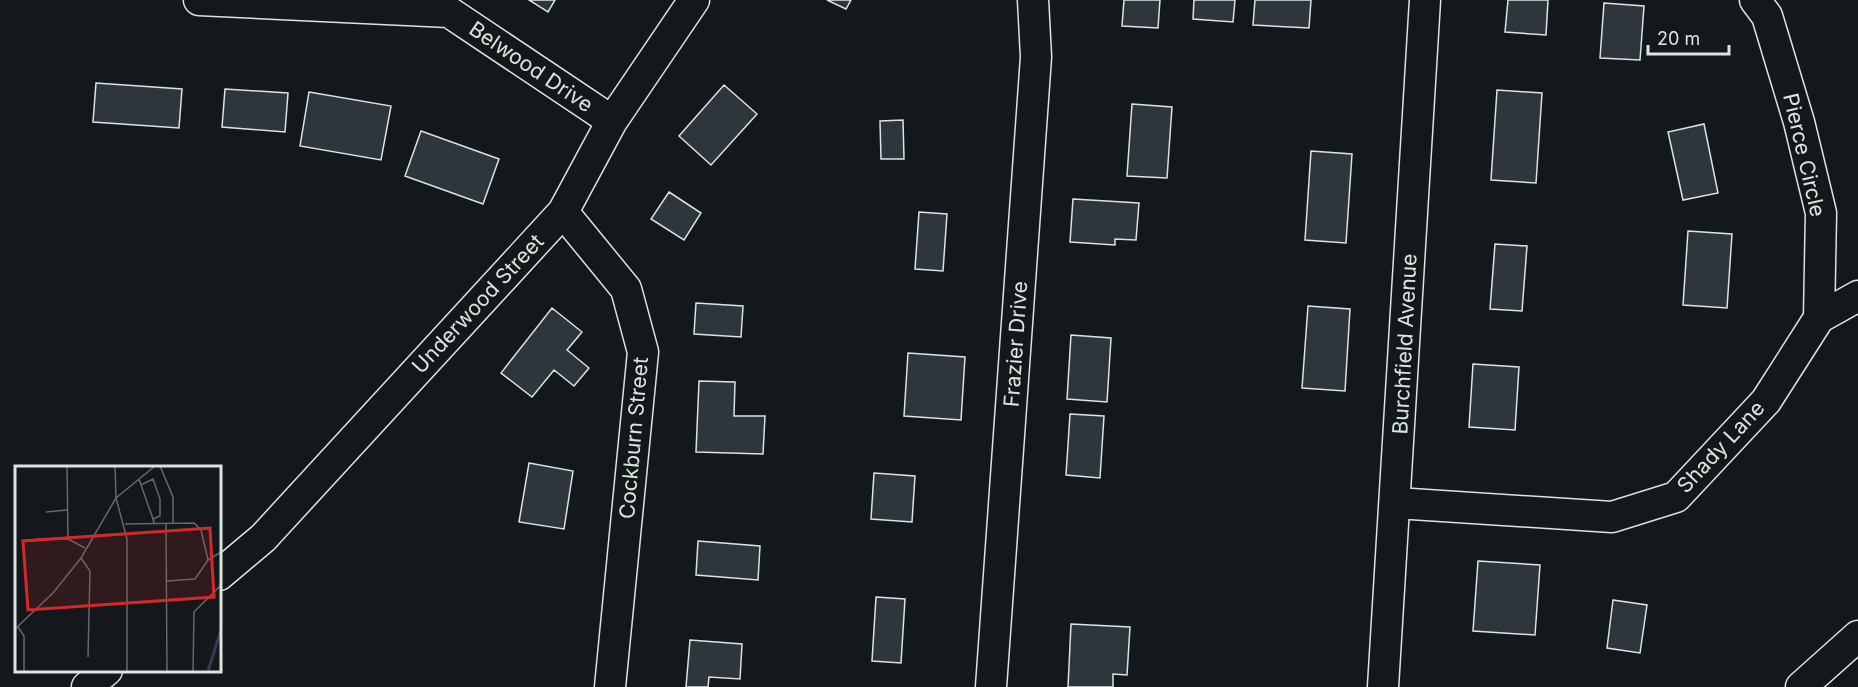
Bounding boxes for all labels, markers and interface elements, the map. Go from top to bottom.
street label: Belwood Drive [465,16,598,117]
scale bar [1648,18,1729,56]
text: 20 m [1657,28,1700,49]
street label: Pierce Circle [1778,91,1831,219]
street label: Underwood Street [407,229,549,378]
street label: Burchfield Avenue [1387,253,1422,435]
street label: Frazier Drive [999,280,1032,408]
street label: Cockburn Street [614,356,653,520]
street label: Shady Lane [1672,395,1770,498]
inset map [15,466,220,672]

